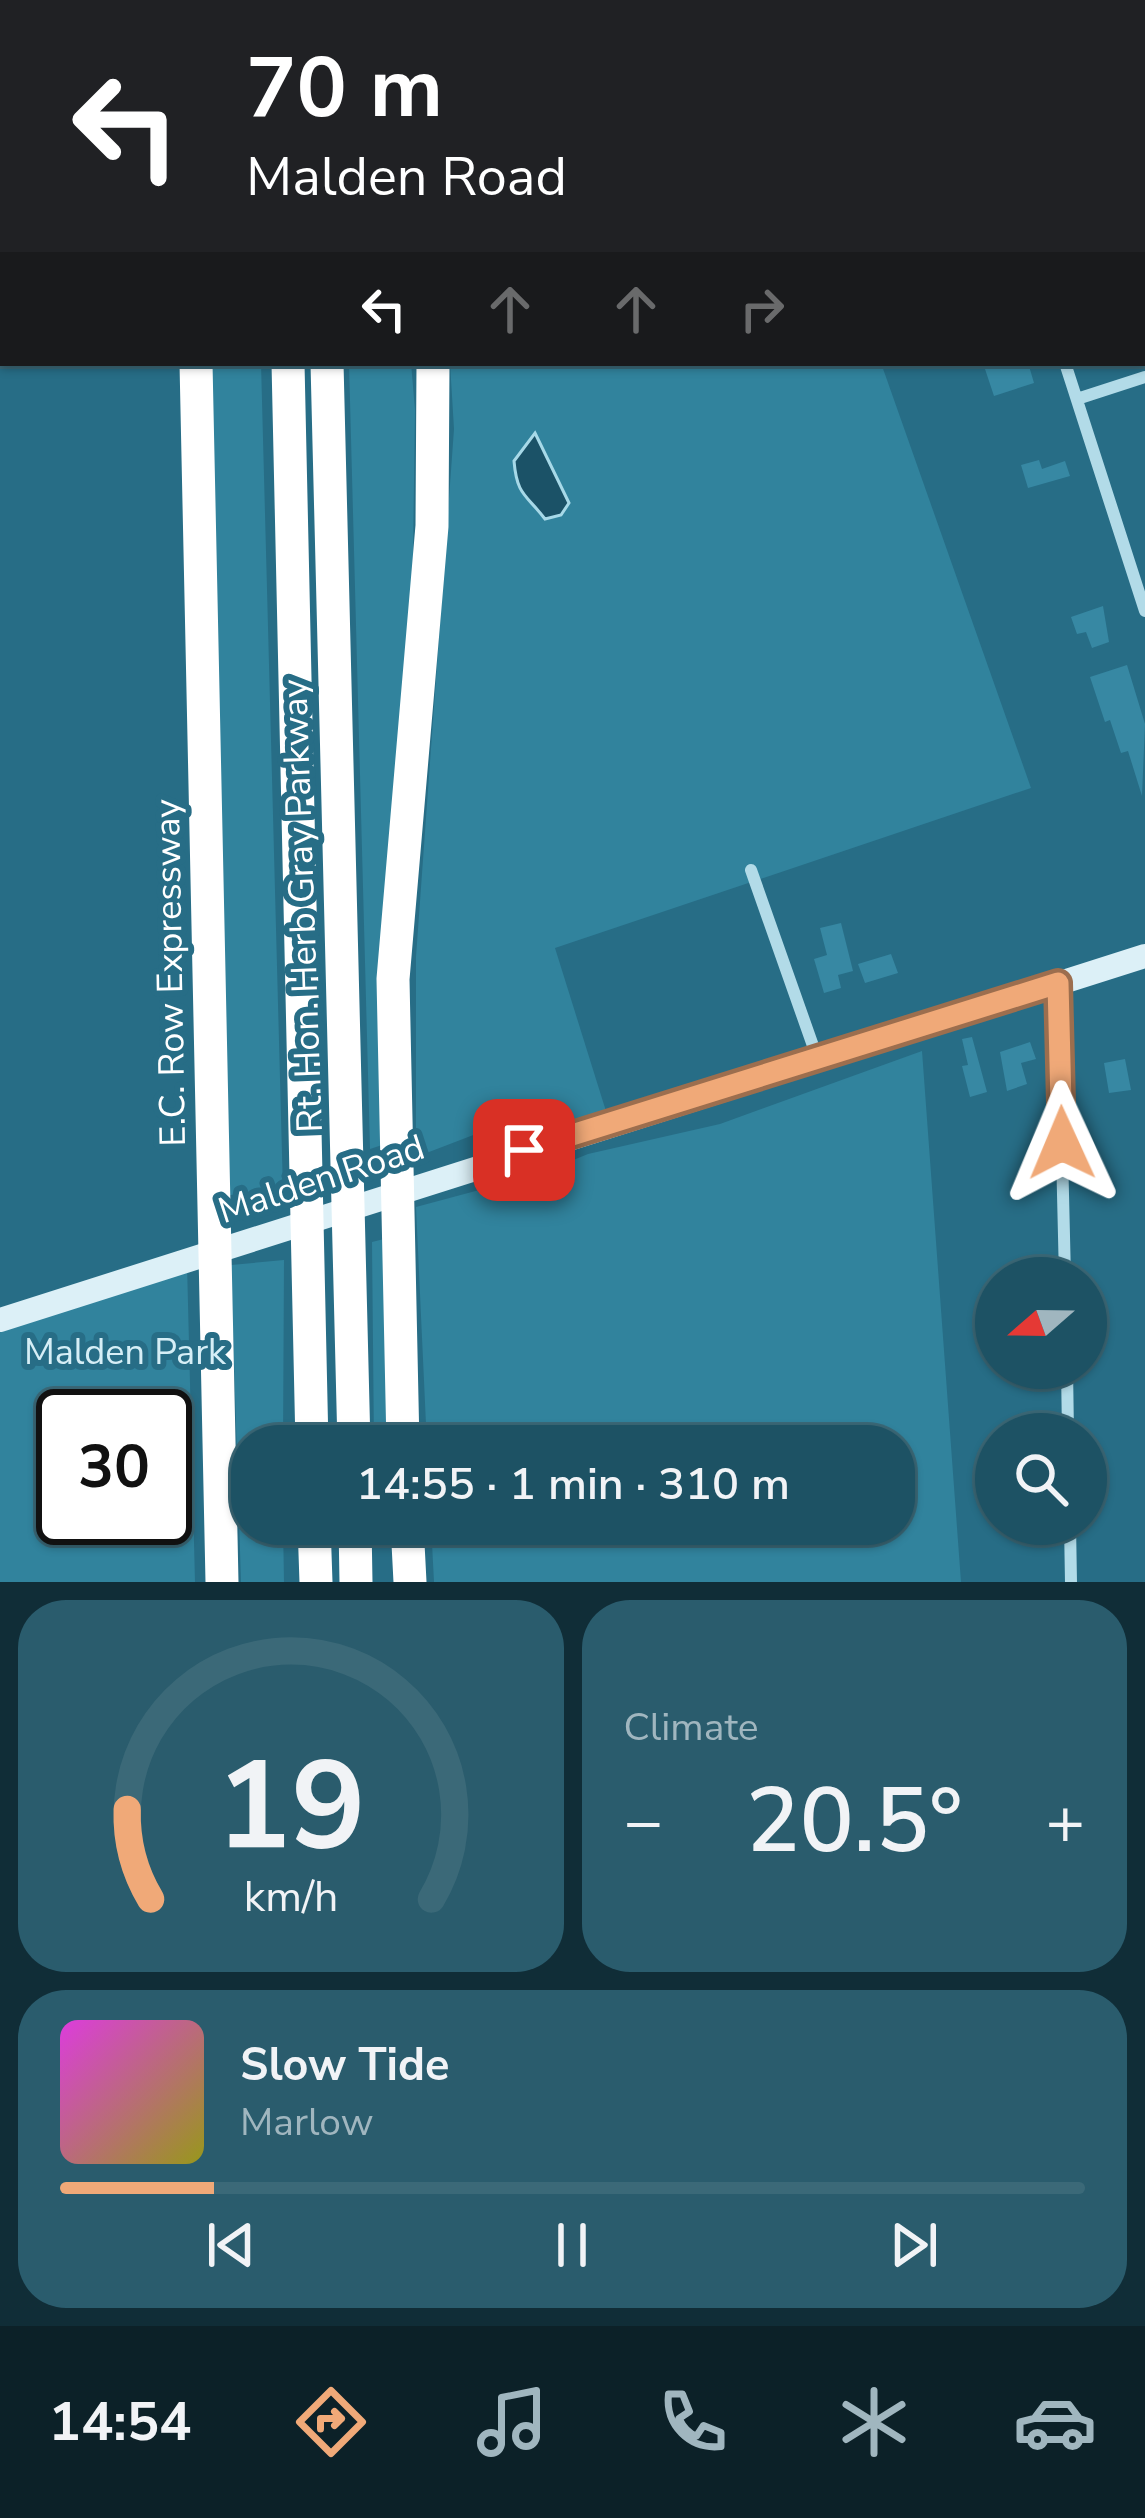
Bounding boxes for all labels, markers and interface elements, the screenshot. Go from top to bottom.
text: 70 m [246,31,443,146]
icon: left [48,48,204,204]
text: Malden Road [246,140,567,214]
icon: left [351,276,417,342]
icon: ahead [477,276,543,342]
icon: ahead [603,276,669,342]
icon: right [729,276,795,342]
street label: Rt. Hon. Herb Gray Parkway [270,678,335,1134]
street label: E.C. Row Expressway [143,798,198,1147]
position arrow [999,1080,1125,1206]
pin [473,1099,575,1201]
icon: arrive [491,1117,557,1183]
street label: Malden Road [212,1123,431,1236]
north arrow [975,1257,1107,1389]
map controls [975,1257,1107,1545]
park label: Malden Park [24,1328,227,1377]
speed limit sign: 30 [36,1389,192,1545]
button: search [975,1413,1107,1545]
text: 14:55 · 1 min · 310 m [356,1454,790,1515]
text: Climate [624,1701,759,1754]
text: 19 [216,1722,366,1892]
text: 20.5° [746,1760,963,1883]
text: − [624,1777,663,1867]
text: + [1045,1777,1085,1867]
text: km/h [243,1868,338,1926]
text: Slow Tide [240,2035,449,2096]
text: Marlow [240,2096,374,2149]
icon: previous [198,2212,264,2278]
icon: pause [539,2212,605,2278]
icon: next [881,2212,947,2278]
icon: directions [289,2380,373,2464]
icon: music [470,2380,554,2464]
icon: phone [651,2380,735,2464]
icon: climate [832,2380,916,2464]
icon: car [1013,2380,1097,2464]
text: 14:54 [49,2385,192,2459]

